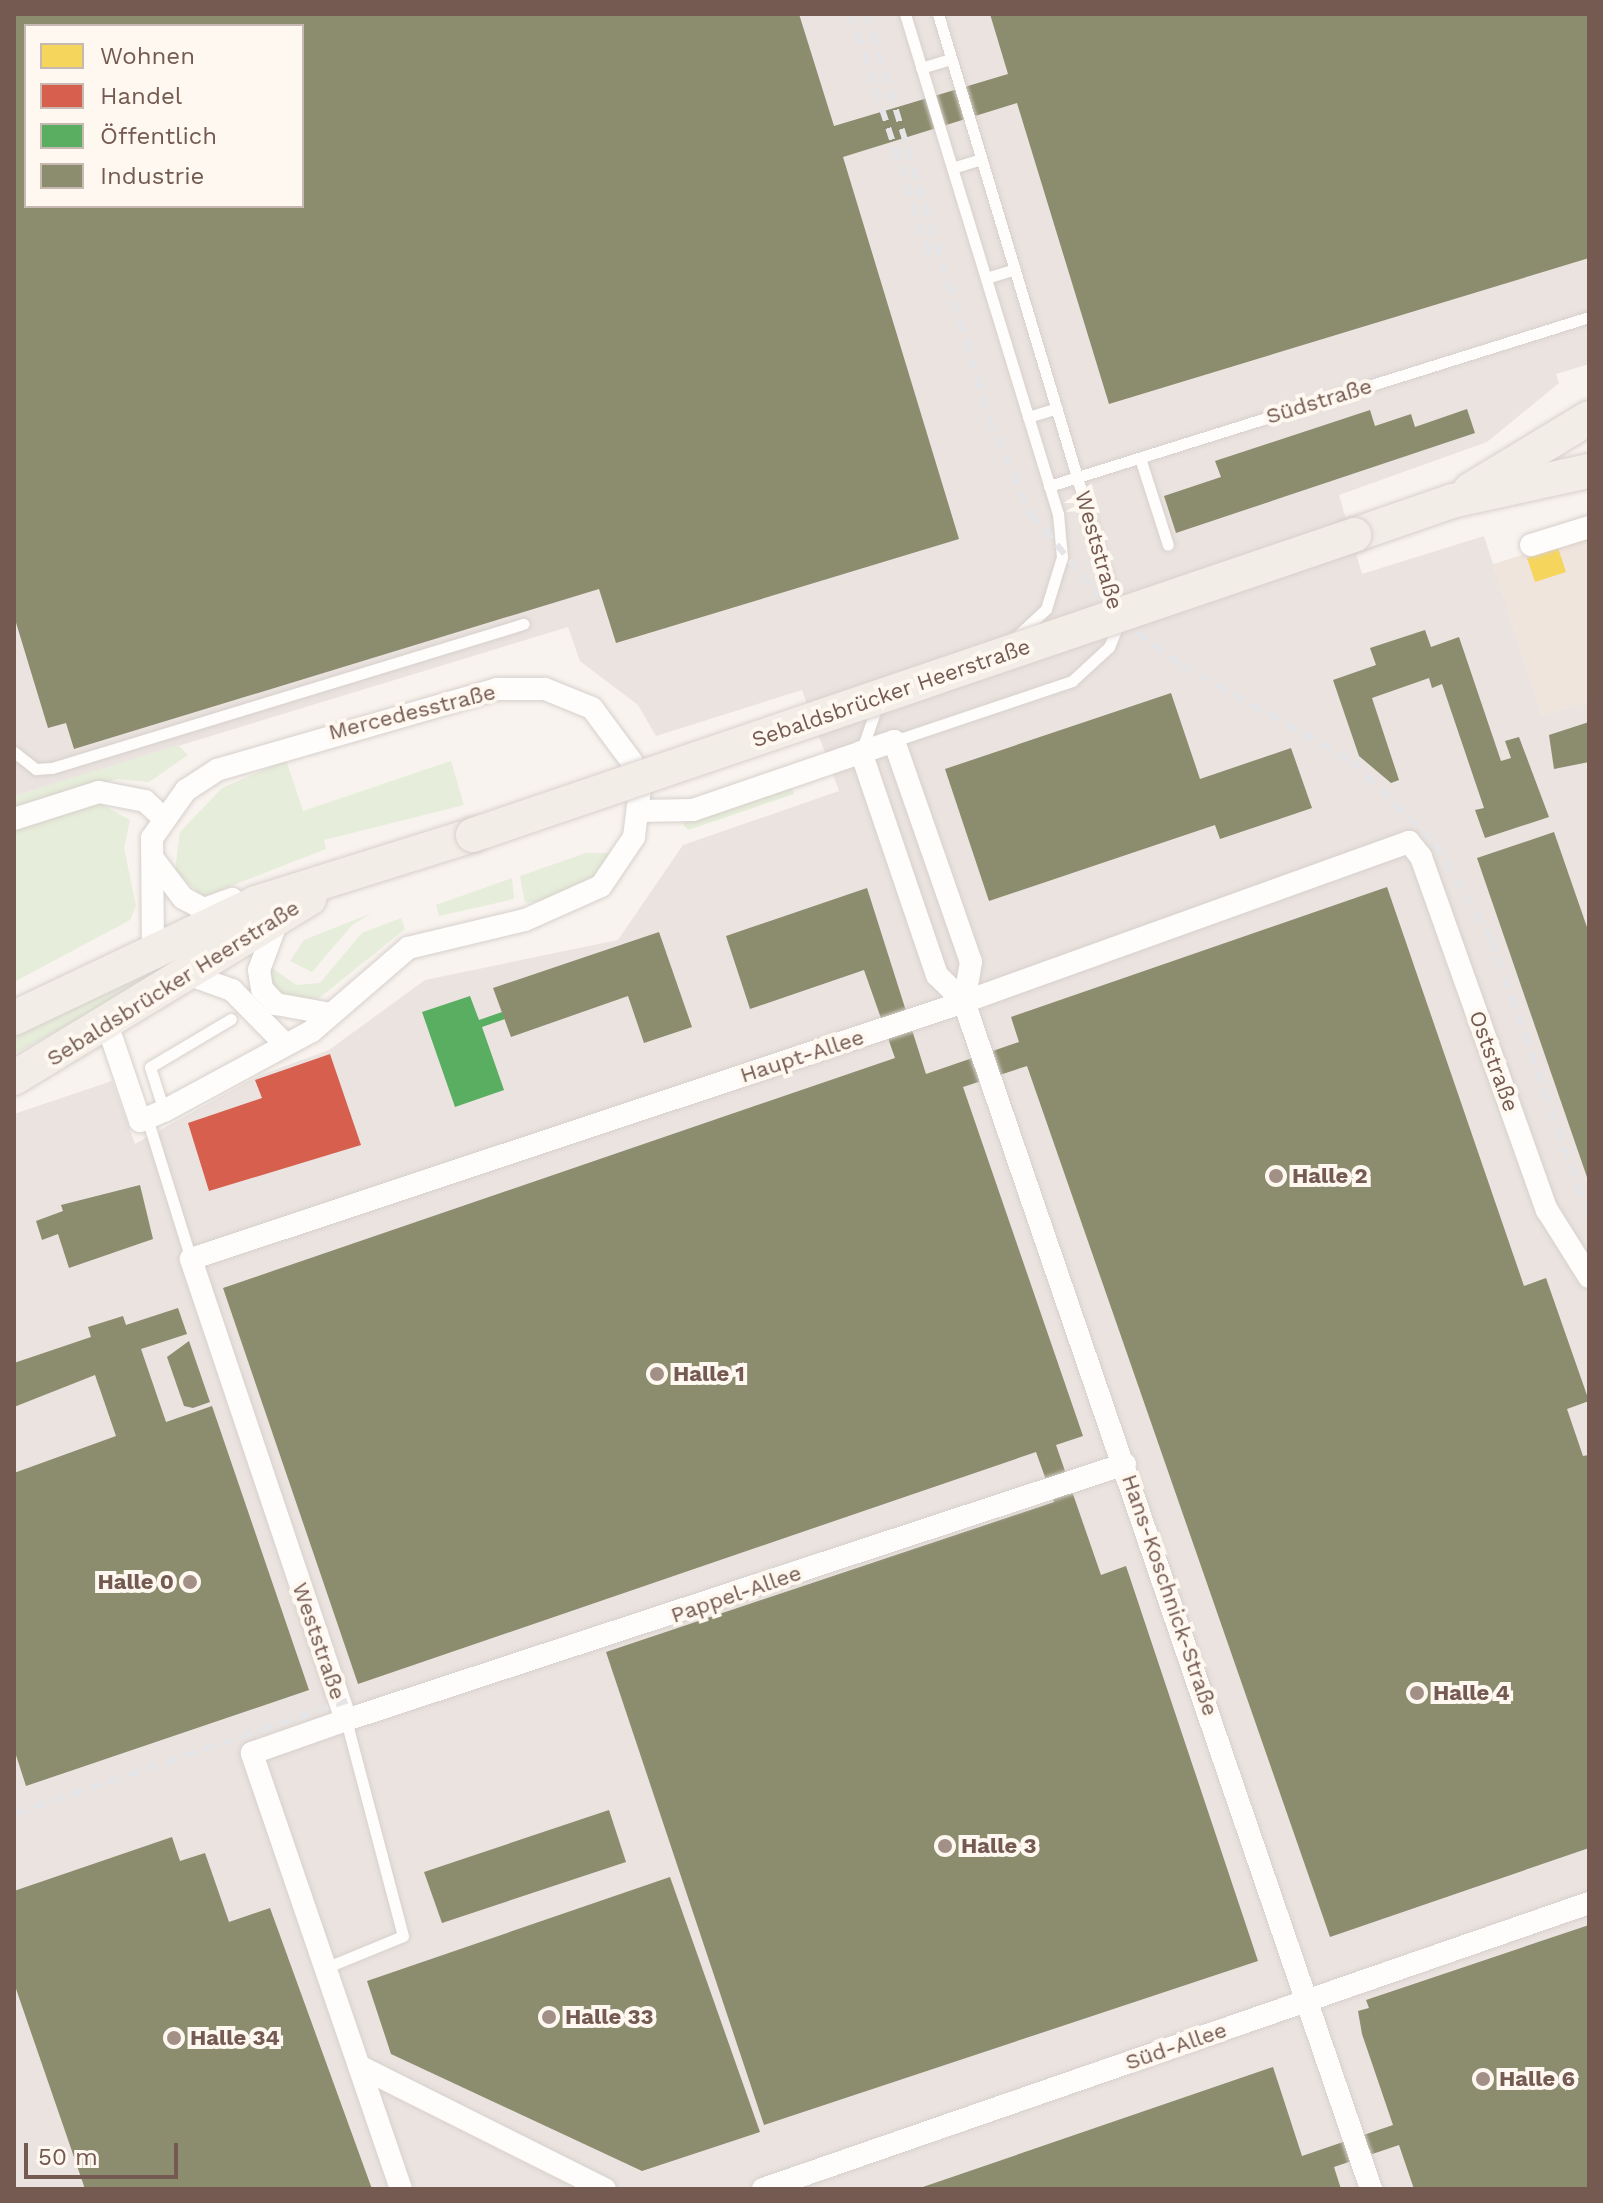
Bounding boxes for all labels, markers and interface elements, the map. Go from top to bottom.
legend [24,24,304,208]
text: Wohnen [100,42,195,70]
text: Handel [100,82,182,110]
text: Öffentlich [100,122,217,150]
text: Industrie [100,162,204,190]
street label: Südstraße [1263,372,1375,430]
street label: Weststraße [1069,488,1129,612]
street label: Sebaldsbrücker Heerstraße [748,633,1034,753]
street label: Mercedesstraße [326,678,498,746]
street label: Sebaldsbrücker Heerstraße [42,894,304,1072]
street label: Oststraße [1464,1007,1524,1115]
street label: Haupt-Allee [737,1024,867,1088]
place label: Halle 2 [1292,1163,1368,1189]
marker: Halle 2 [1267,1167,1285,1185]
place label: Halle 1 [673,1361,745,1387]
marker: Halle 1 [648,1365,666,1383]
street label: Hans-Koschnick-Straße [1116,1471,1224,1719]
street label: Pappel-Allee [667,1559,805,1629]
place label: Halle 0 [97,1569,174,1595]
marker: Halle 0 [181,1573,199,1591]
street label: Weststraße [287,1579,351,1703]
place label: Halle 4 [1433,1680,1510,1706]
marker: Halle 4 [1408,1684,1426,1702]
place label: Halle 3 [961,1833,1036,1859]
marker: Halle 3 [936,1837,954,1855]
place label: Halle 33 [565,2004,654,2030]
marker: Halle 33 [540,2008,558,2026]
street label: Süd-Allee [1122,2016,1230,2076]
place label: Halle 34 [190,2025,280,2051]
marker: Halle 34 [165,2029,183,2047]
place label: Halle 6 [1499,2066,1575,2092]
marker: Halle 6 [1474,2070,1492,2088]
scale bar [28,2127,182,2177]
text: 50 m [38,2143,98,2171]

